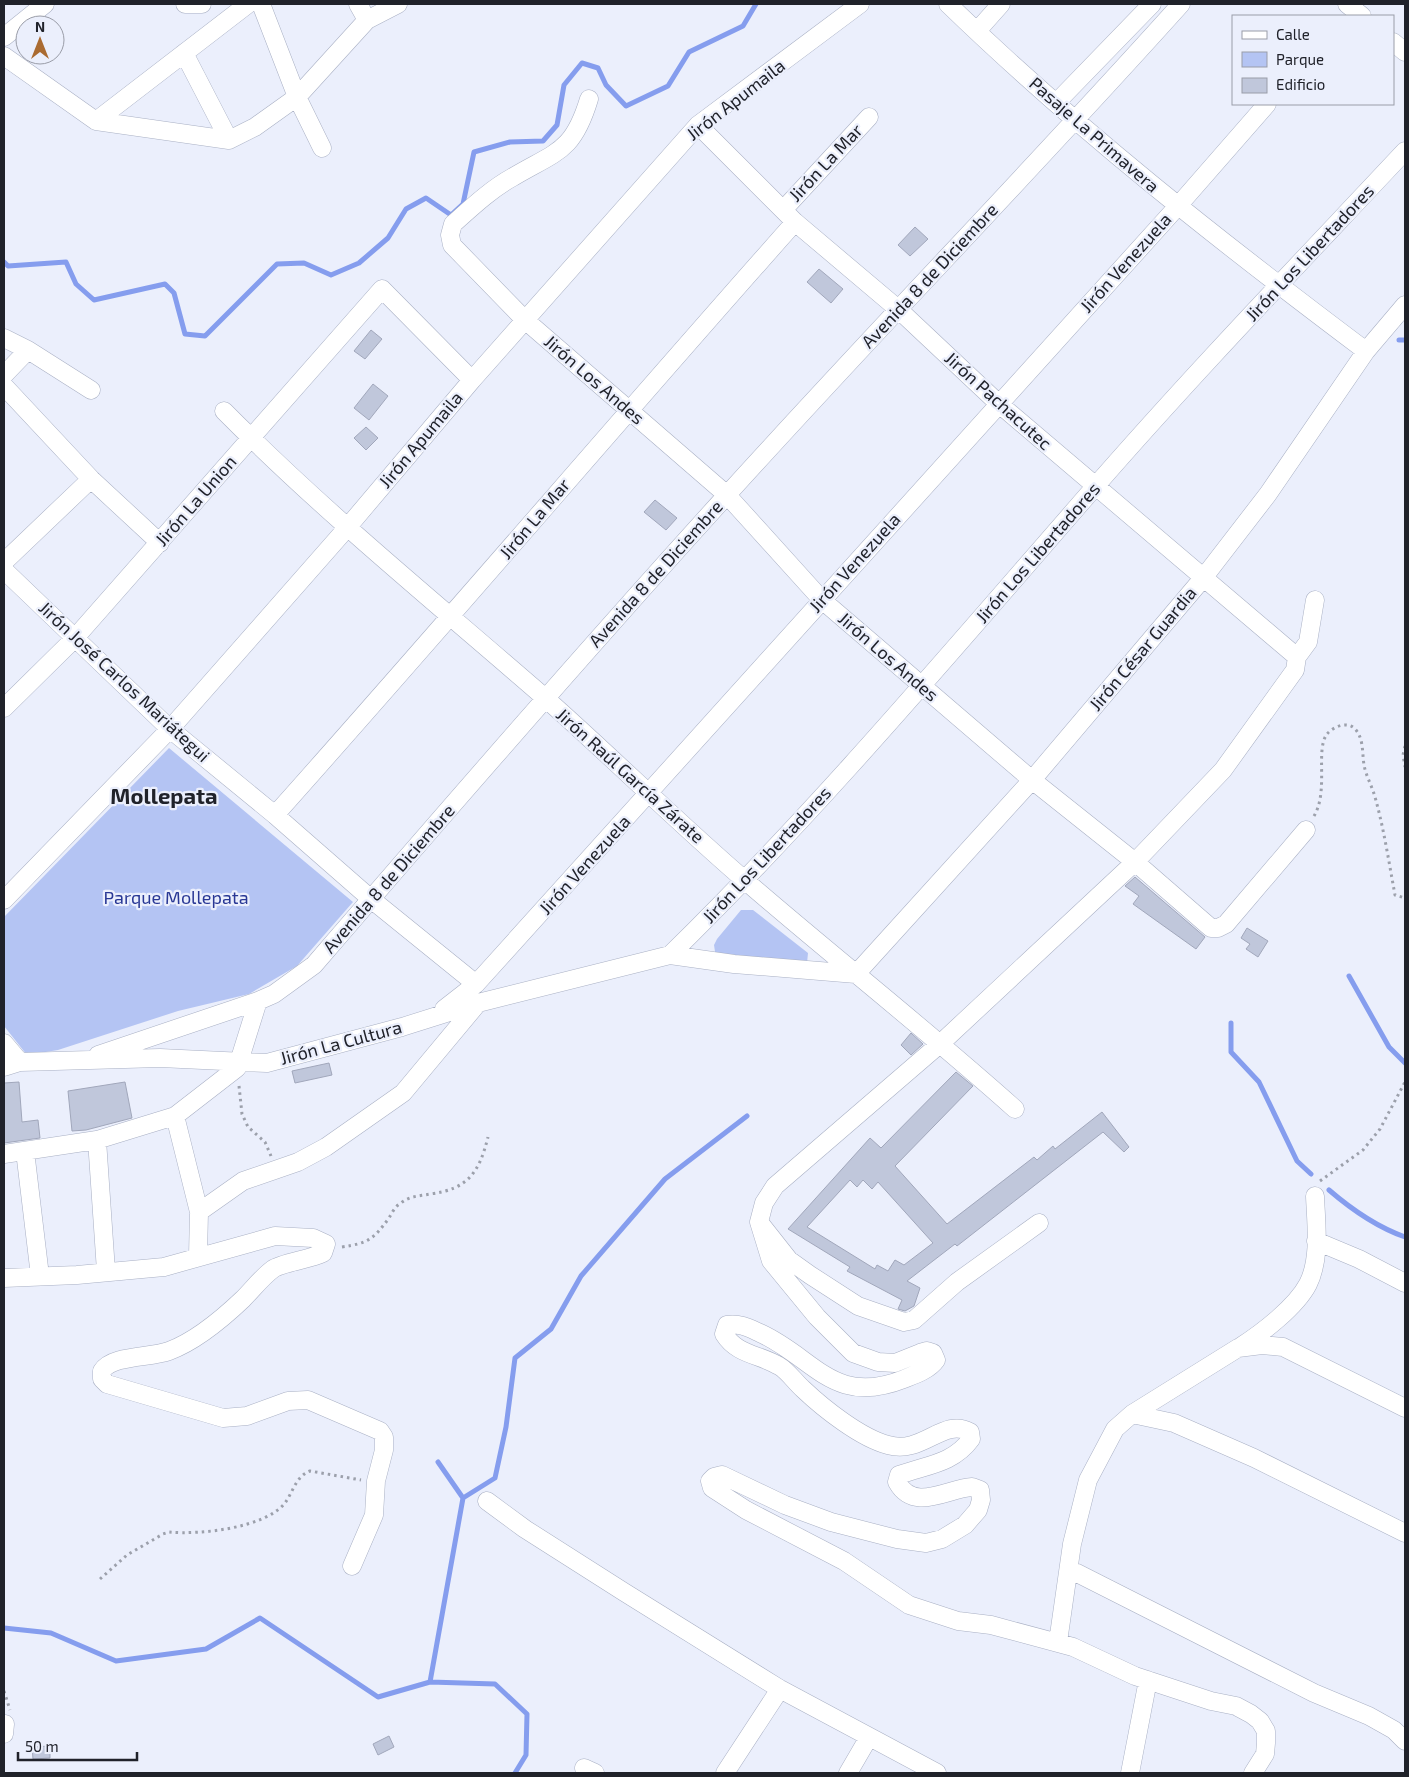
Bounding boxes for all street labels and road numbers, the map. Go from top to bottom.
street label: Jirón Apumaila [682,54,789,145]
street label: Pasaje La Primavera [1025,72,1164,197]
street label: Jirón La Mar [784,119,867,206]
street label: Jirón Los Libertadores [1240,179,1378,325]
street label: Avenida 8 de Diciembre [856,198,1002,352]
street label: Jirón Venezuela [1075,208,1176,317]
street label: Jirón Los Andes [540,330,649,429]
street label: Jirón Pachacutec [941,347,1057,454]
street label: Jirón Apumaila [374,387,467,492]
street label: Jirón La Union [150,450,241,550]
street label: Jirón La Mar [494,474,574,563]
street label: Jirón Los Libertadores [970,478,1104,627]
street label: Avenida 8 de Diciembre [584,495,727,651]
street label: Jirón Venezuela [804,508,905,617]
street label: Jirón César Guardia [1084,582,1201,715]
street label: Jirón José Carlos Mariátegui [35,596,215,766]
street label: Jirón Los Andes [834,607,943,706]
street label: Jirón Raúl García Zárate [552,703,709,847]
street label: Jirón Los Libertadores [697,781,835,927]
street label: Avenida 8 de Diciembre [318,799,459,957]
street label: Jirón Venezuela [534,810,635,919]
street label: Jirón La Cultura [277,1015,404,1069]

